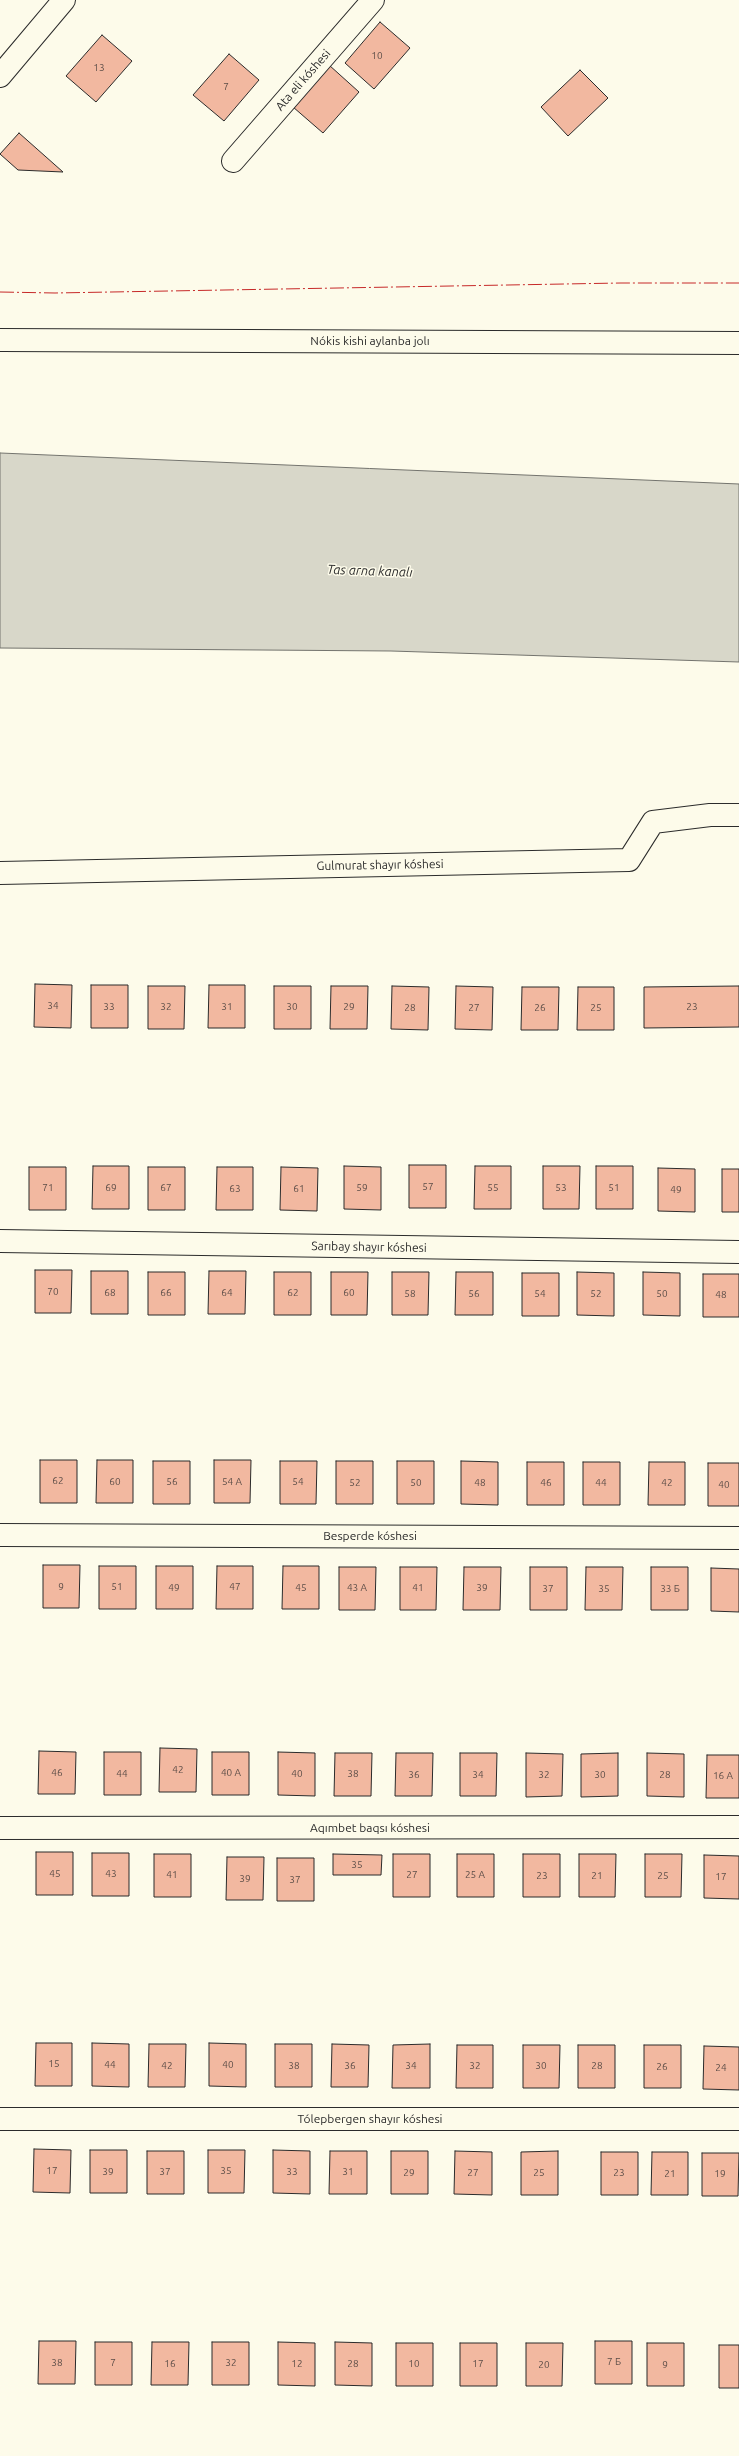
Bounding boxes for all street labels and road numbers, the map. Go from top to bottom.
street label: Ata eli kóshesi [272,46,334,114]
street label: Nókis kishi aylanba jolı [310,334,430,348]
street label: Gulmurat shayır kóshesi [316,857,444,873]
street label: Sarıbay shayır kóshesi [311,1239,427,1255]
street label: Besperde kóshesi [323,1529,417,1543]
street label: Aqımbet baqsı kóshesi [310,1821,430,1835]
street label: Tólepbergen shayır kóshesi [297,2112,443,2126]

